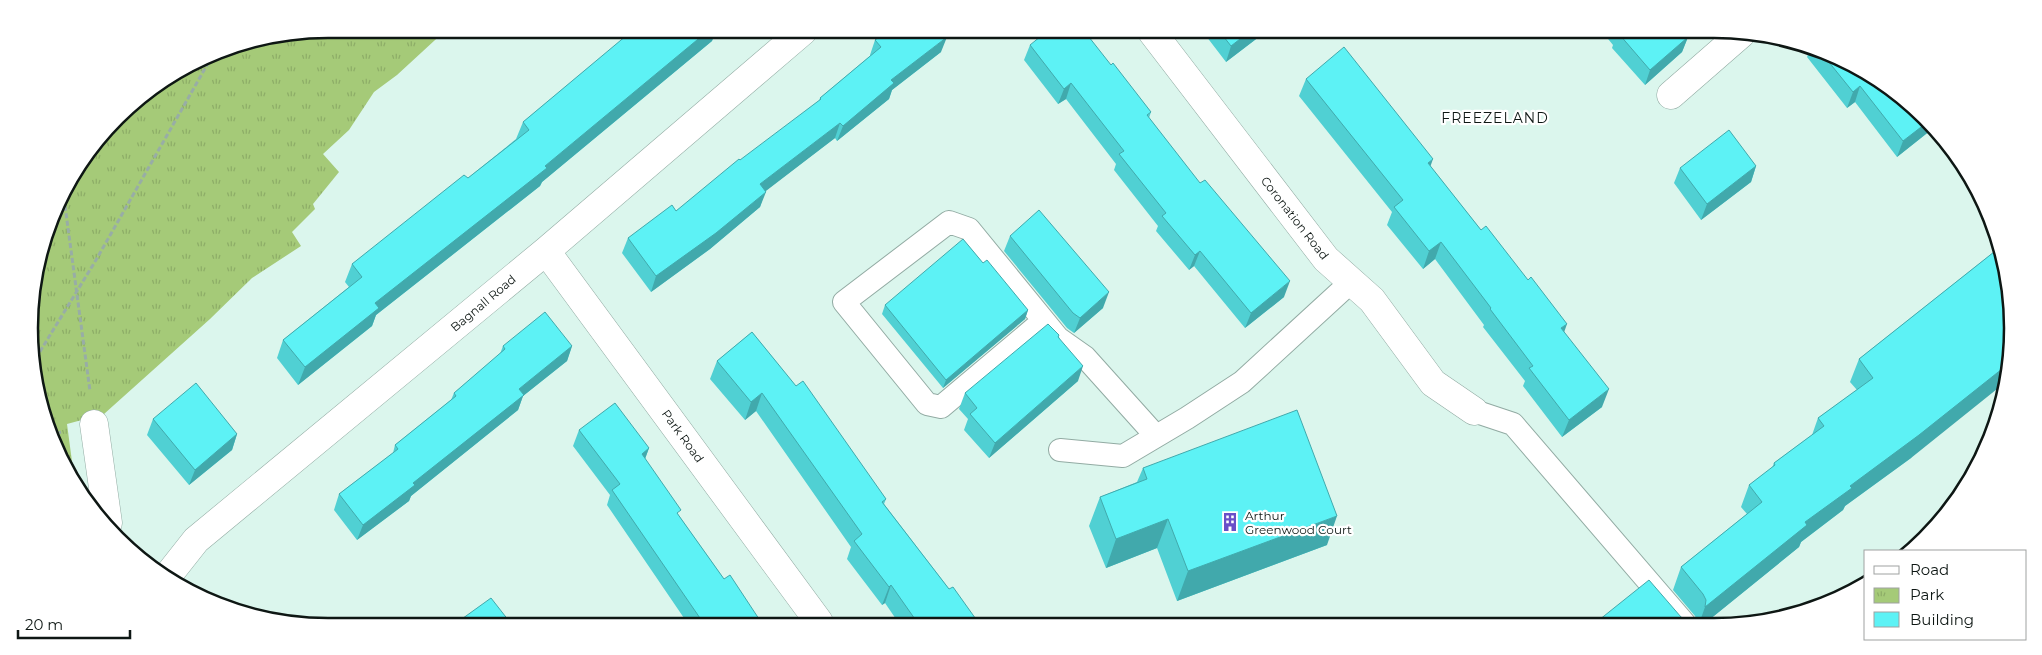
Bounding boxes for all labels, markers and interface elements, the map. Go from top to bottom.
district label: FREEZELAND [1441,109,1549,127]
street label: Coronation Road [1258,173,1332,263]
street label: Bagnall Road [447,271,519,335]
street label: Park Road [659,407,707,465]
place label: Arthur Greenwood Court [1245,508,1352,537]
building icon: Arthur Greenwood Court [1219,511,1241,533]
legend [1864,550,2027,640]
text: Road [1910,560,1949,579]
text: Park [1910,585,1944,604]
scale bar [18,608,130,640]
text: Building [1910,610,1974,629]
text: 20 m [25,615,63,634]

